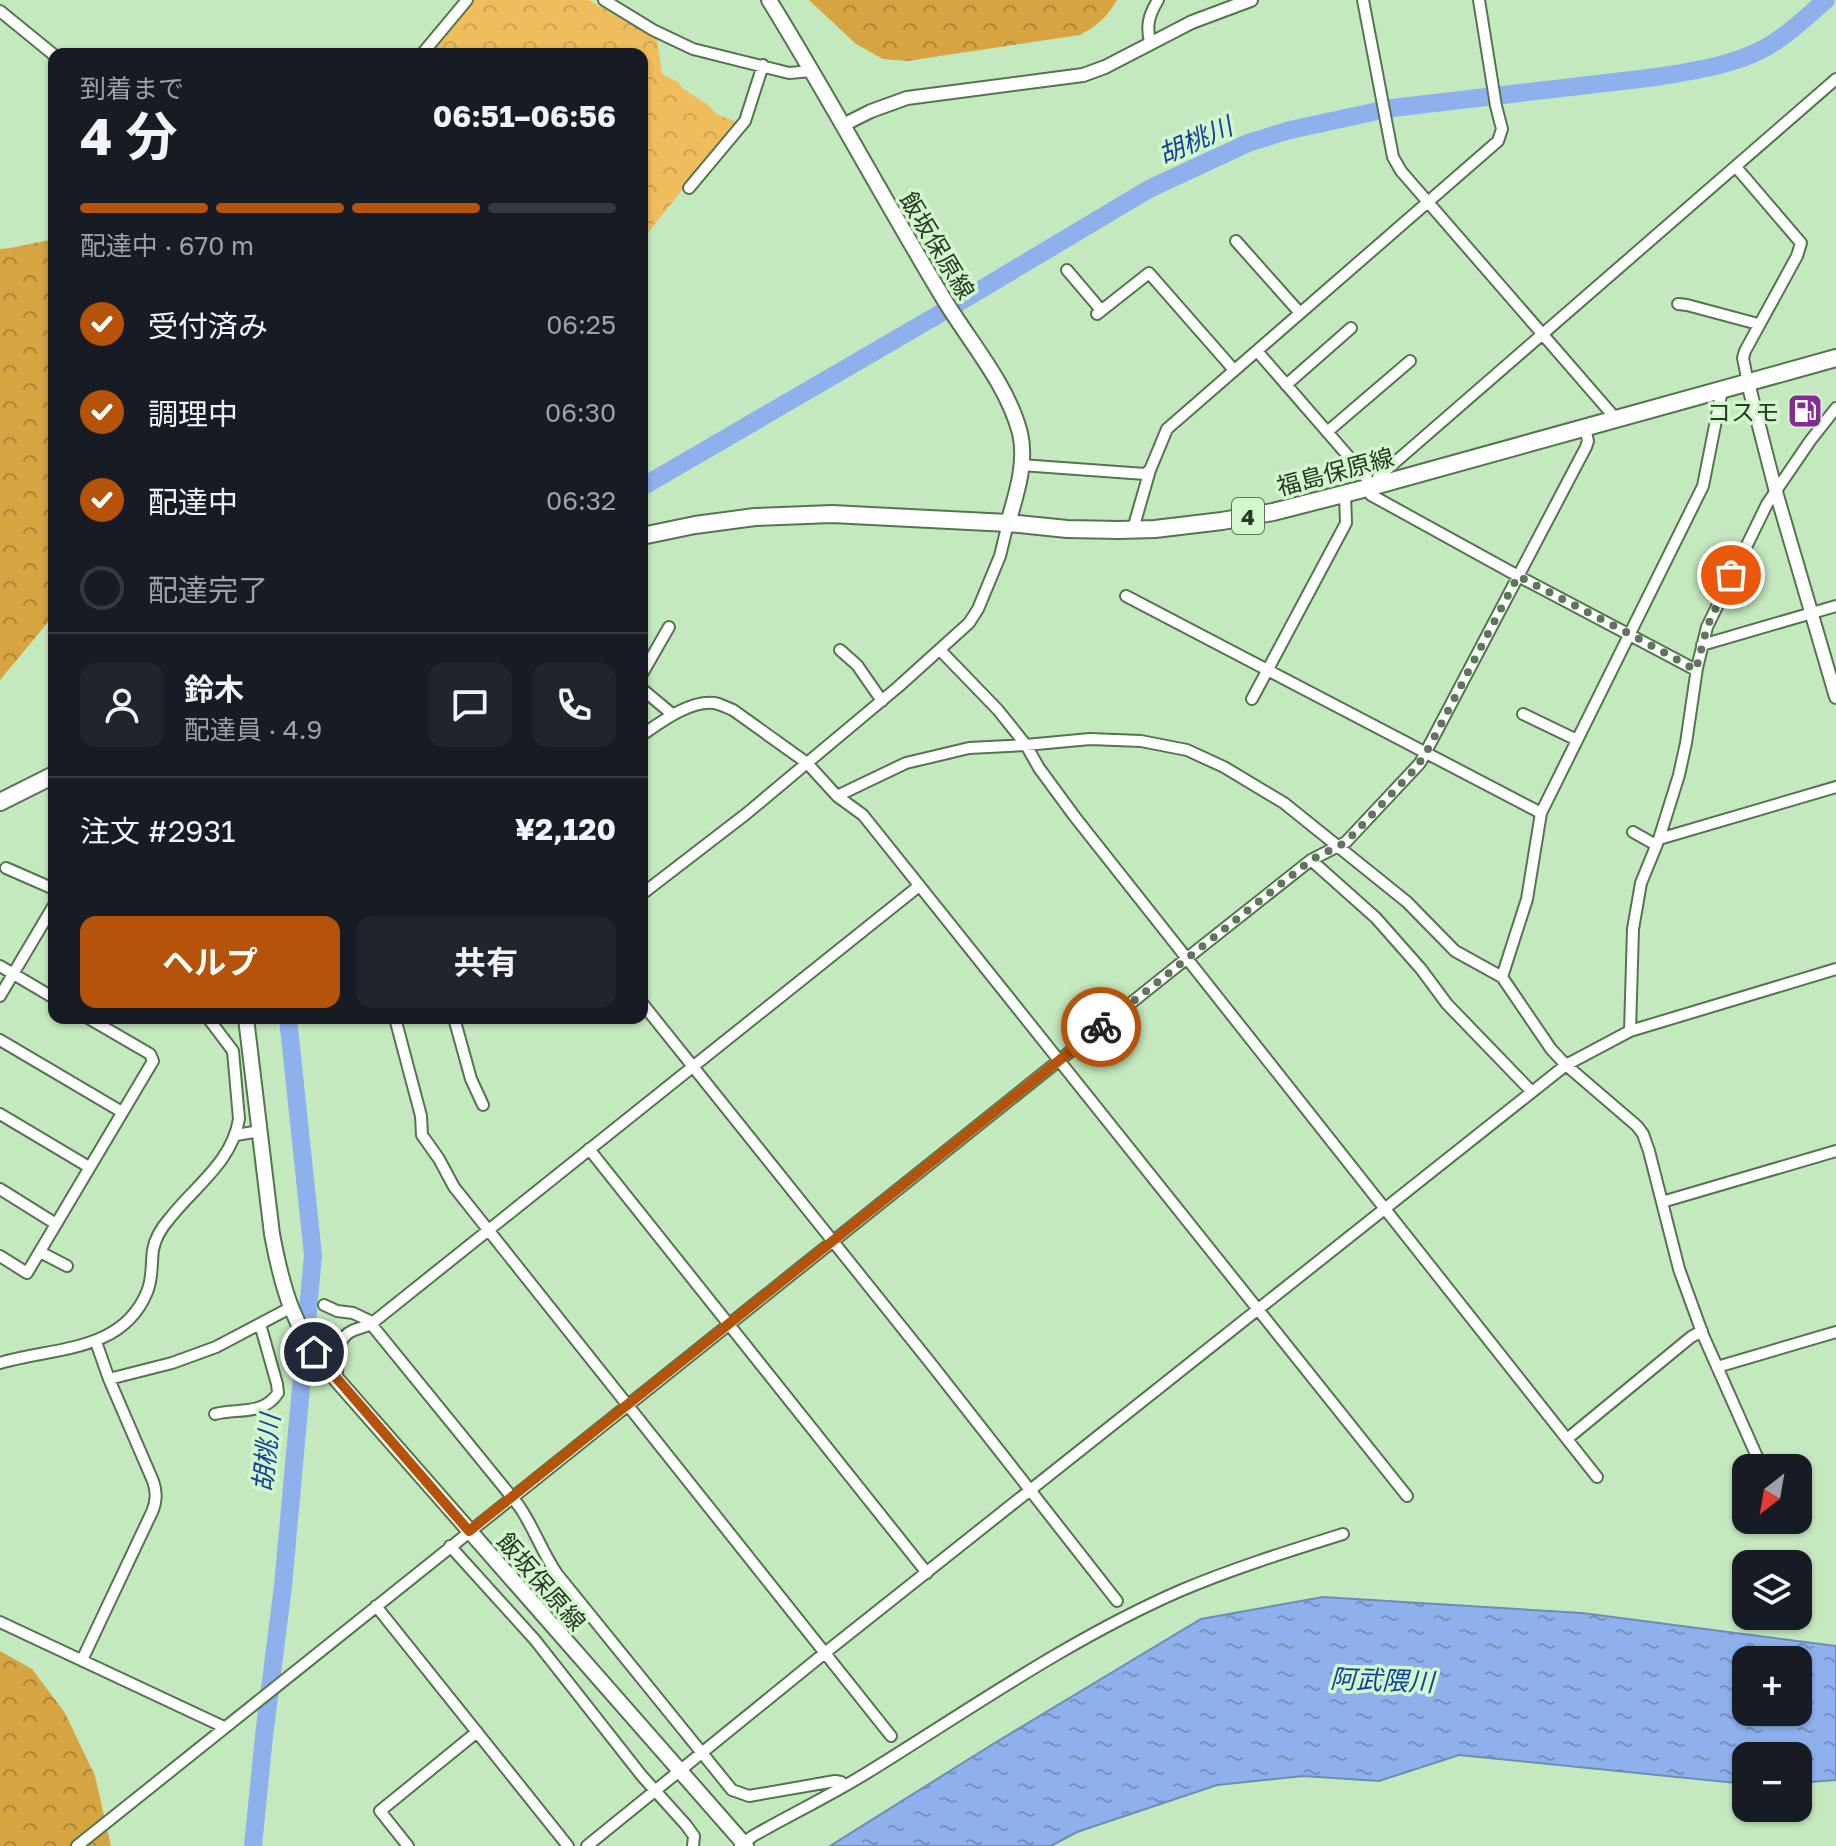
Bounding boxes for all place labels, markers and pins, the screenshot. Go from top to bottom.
fuel station icon: コスモ [1786,392,1824,430]
place label: コスモ [1707,397,1779,426]
pin [1697,541,1765,609]
pin [280,1318,348,1386]

